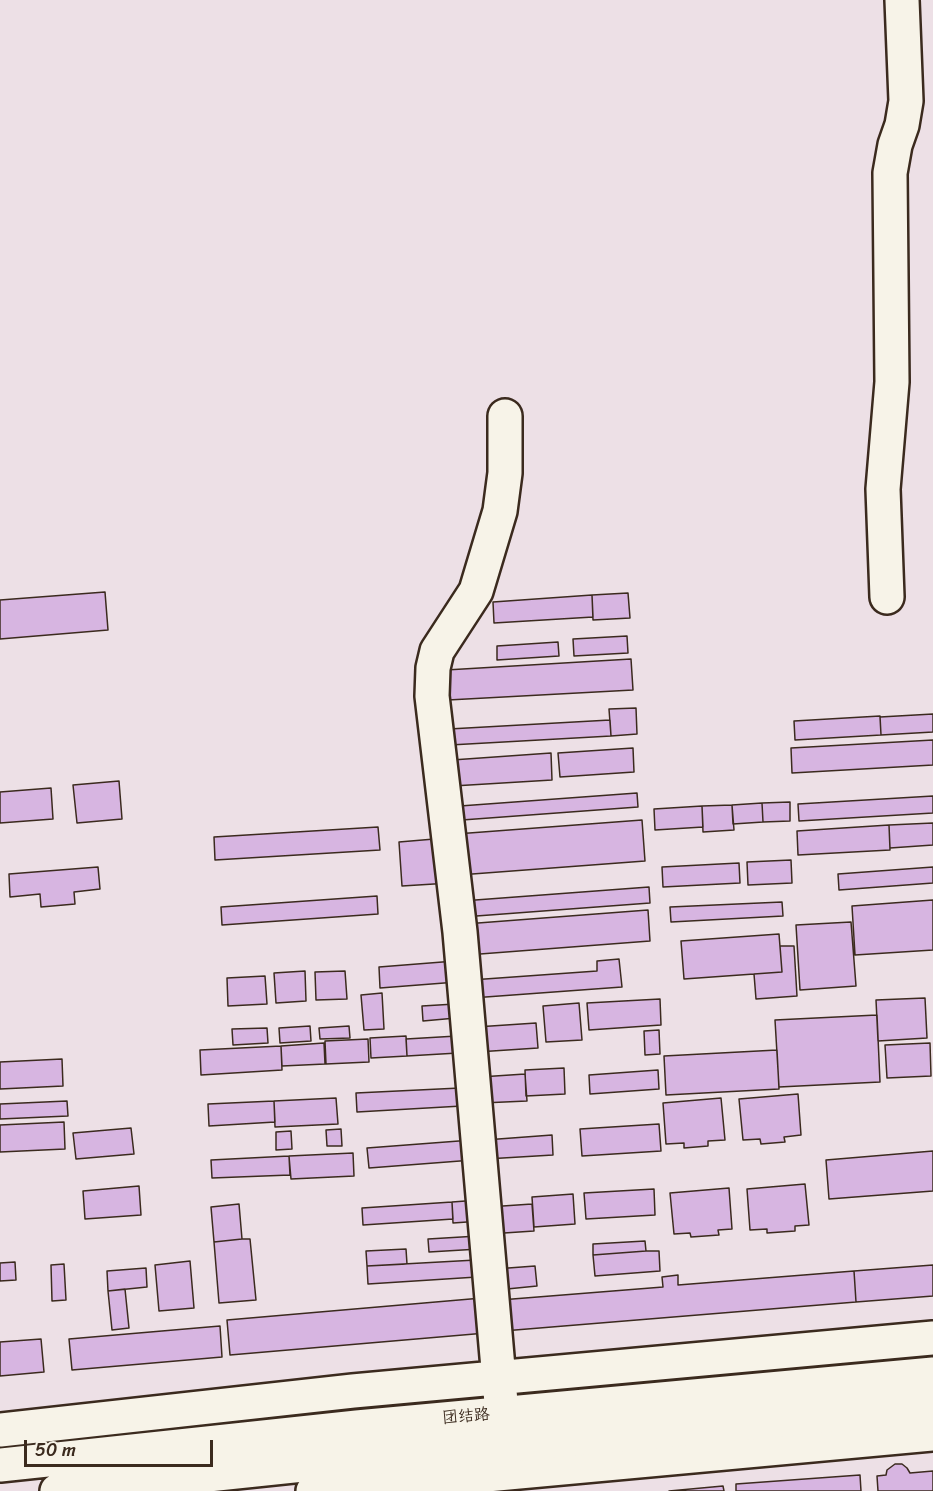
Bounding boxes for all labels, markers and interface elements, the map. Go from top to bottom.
street label: 团结路 [441,1405,491,1429]
scale bar [27,1428,216,1466]
text: 50 m [35,1434,76,1466]

